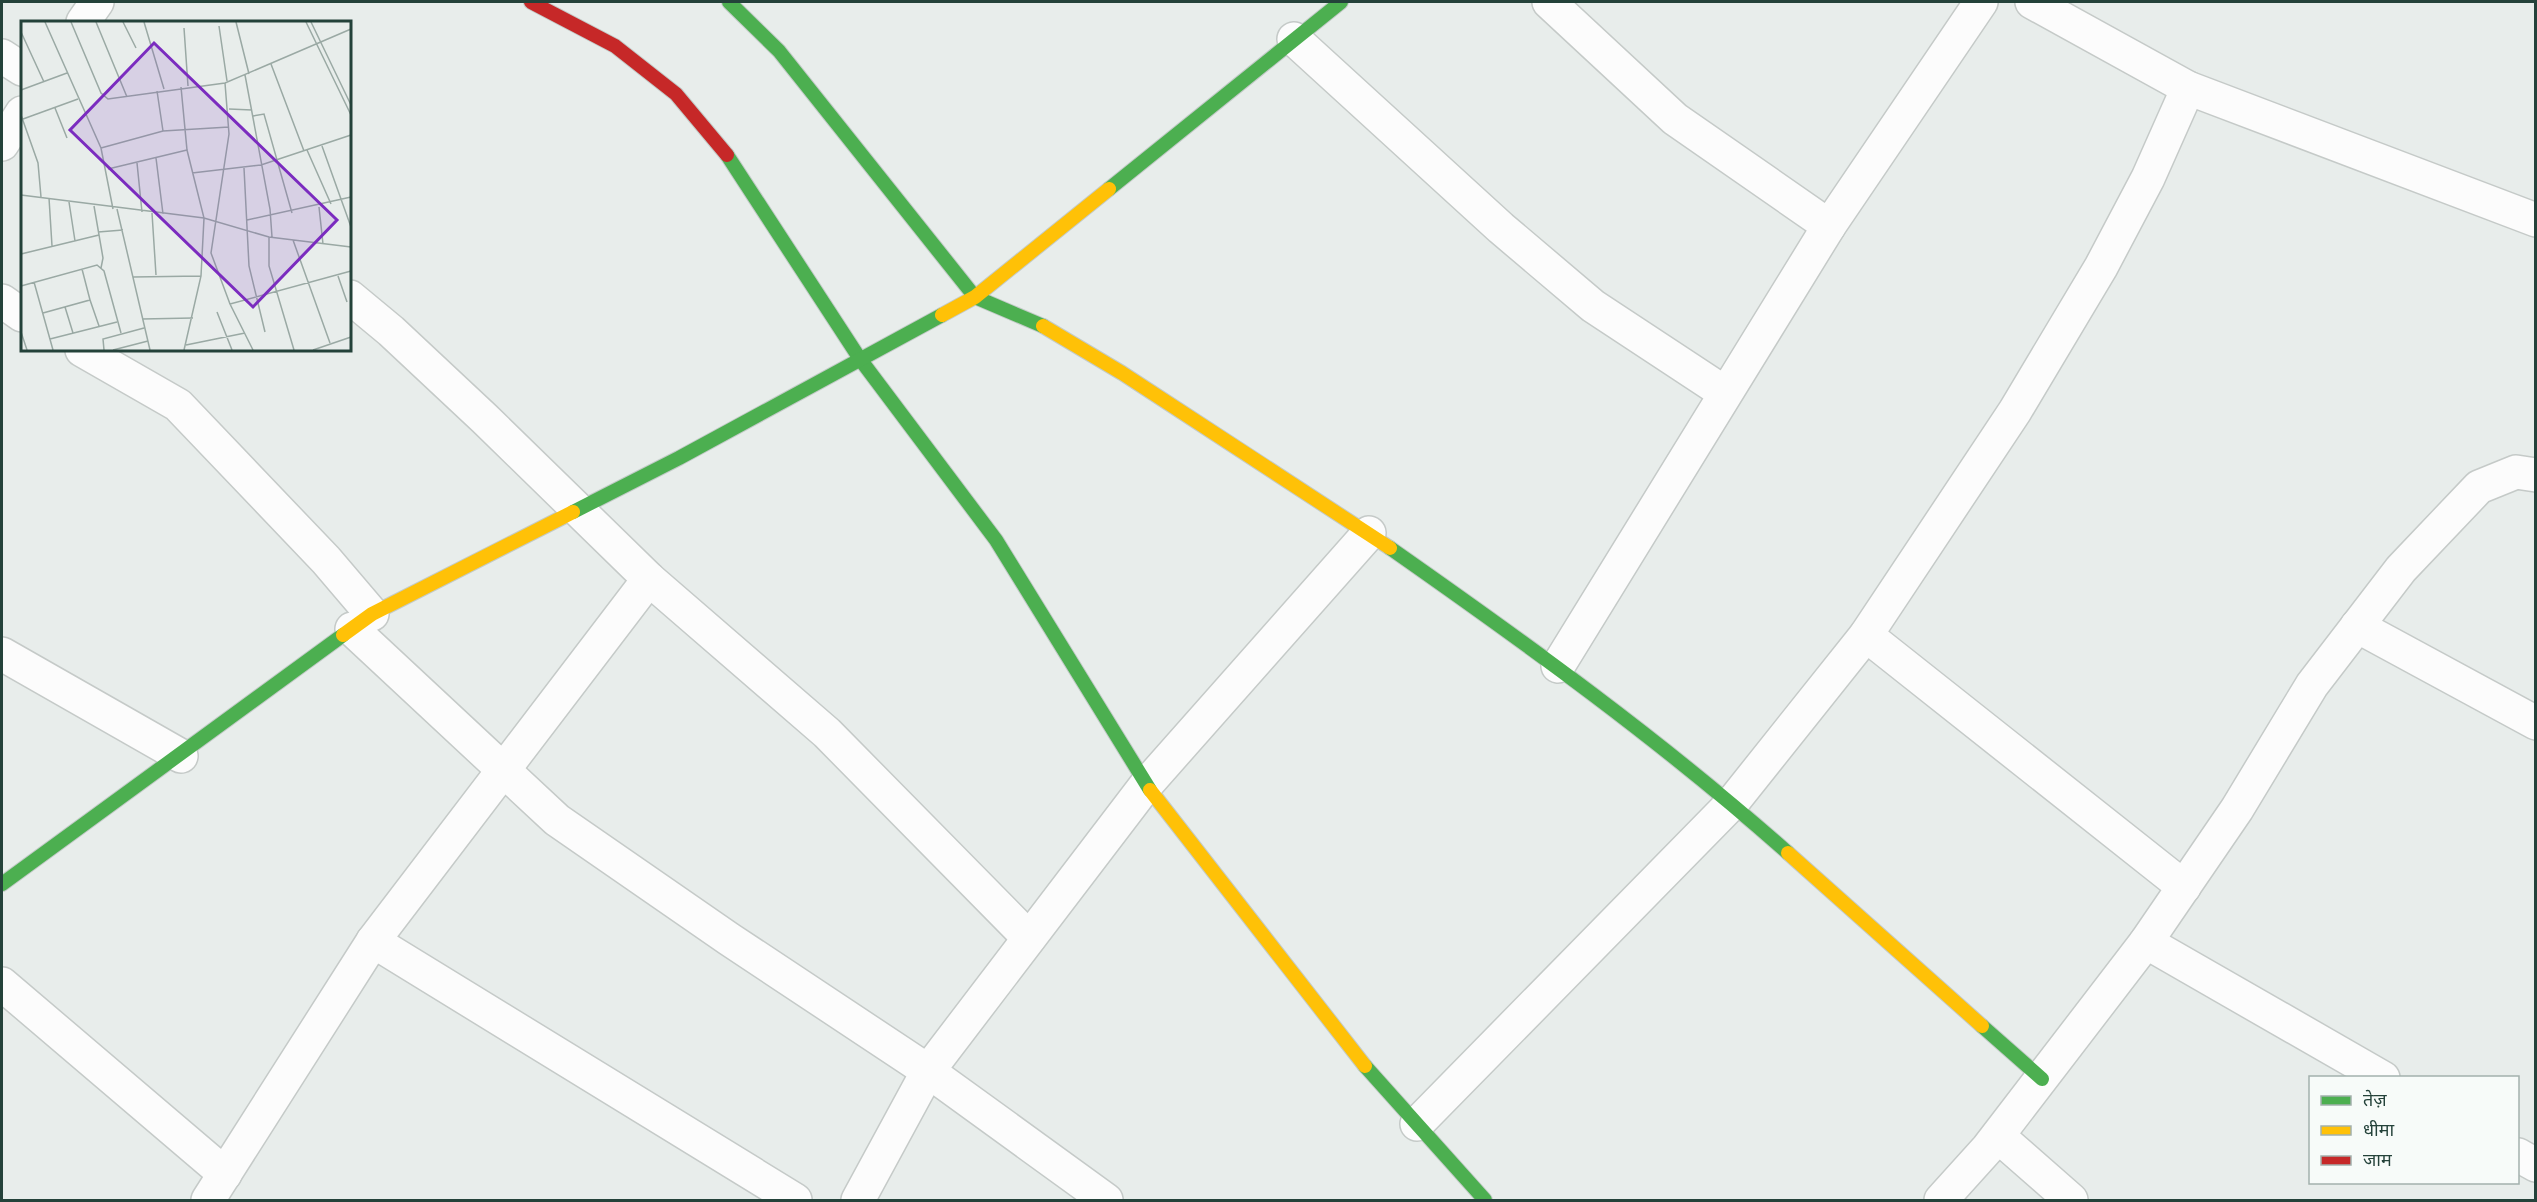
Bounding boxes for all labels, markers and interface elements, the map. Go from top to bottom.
inset map [21,21,351,351]
legend [2309,1076,2519,1184]
text: तेज़ [2363,1089,2387,1111]
text: धीमा [2363,1119,2394,1141]
text: जाम [2363,1149,2393,1171]

